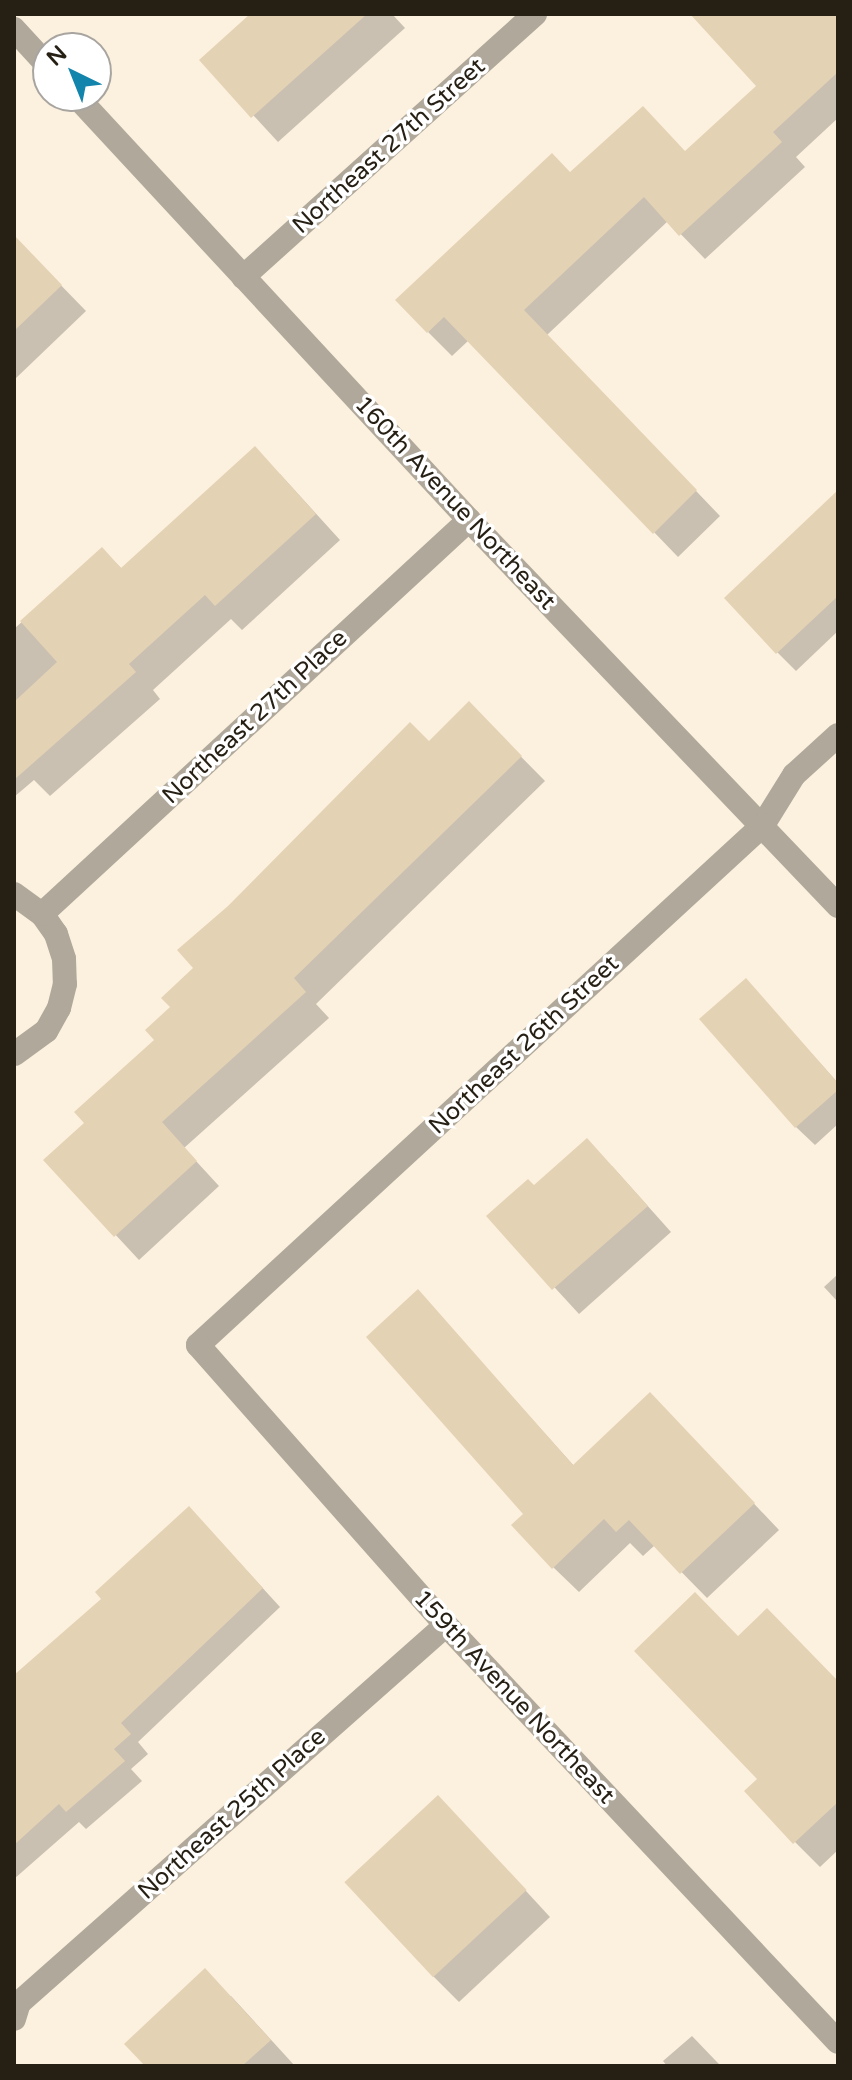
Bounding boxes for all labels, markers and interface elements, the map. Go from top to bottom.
north arrow [32,32,112,112]
text: N [42,40,72,71]
street label: Northeast 27th Street [287,52,491,240]
street label: 160th Avenue Northeast [348,390,562,616]
street label: Northeast 27th Place [157,624,353,810]
street label: Northeast 26th Street [423,950,625,1140]
street label: 159th Avenue Northeast [407,1584,621,1810]
street label: Northeast 25th Place [132,1722,332,1906]

